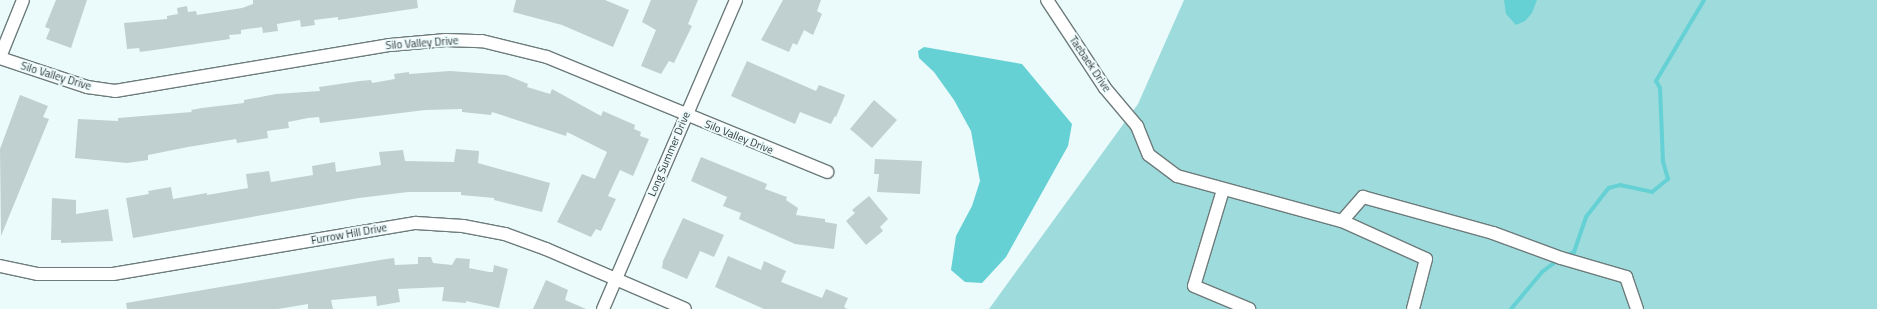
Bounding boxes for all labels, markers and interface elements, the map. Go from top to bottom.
street label: Silo Valley Drive [385,34,459,52]
street label: Taebaek Drive [1067,34,1113,94]
street label: Silo Valley Drive [19,59,93,93]
street label: Long Summer Drive [645,110,693,198]
street label: Silo Valley Drive [703,117,775,157]
street label: Furrow Hill Drive [310,221,388,247]

